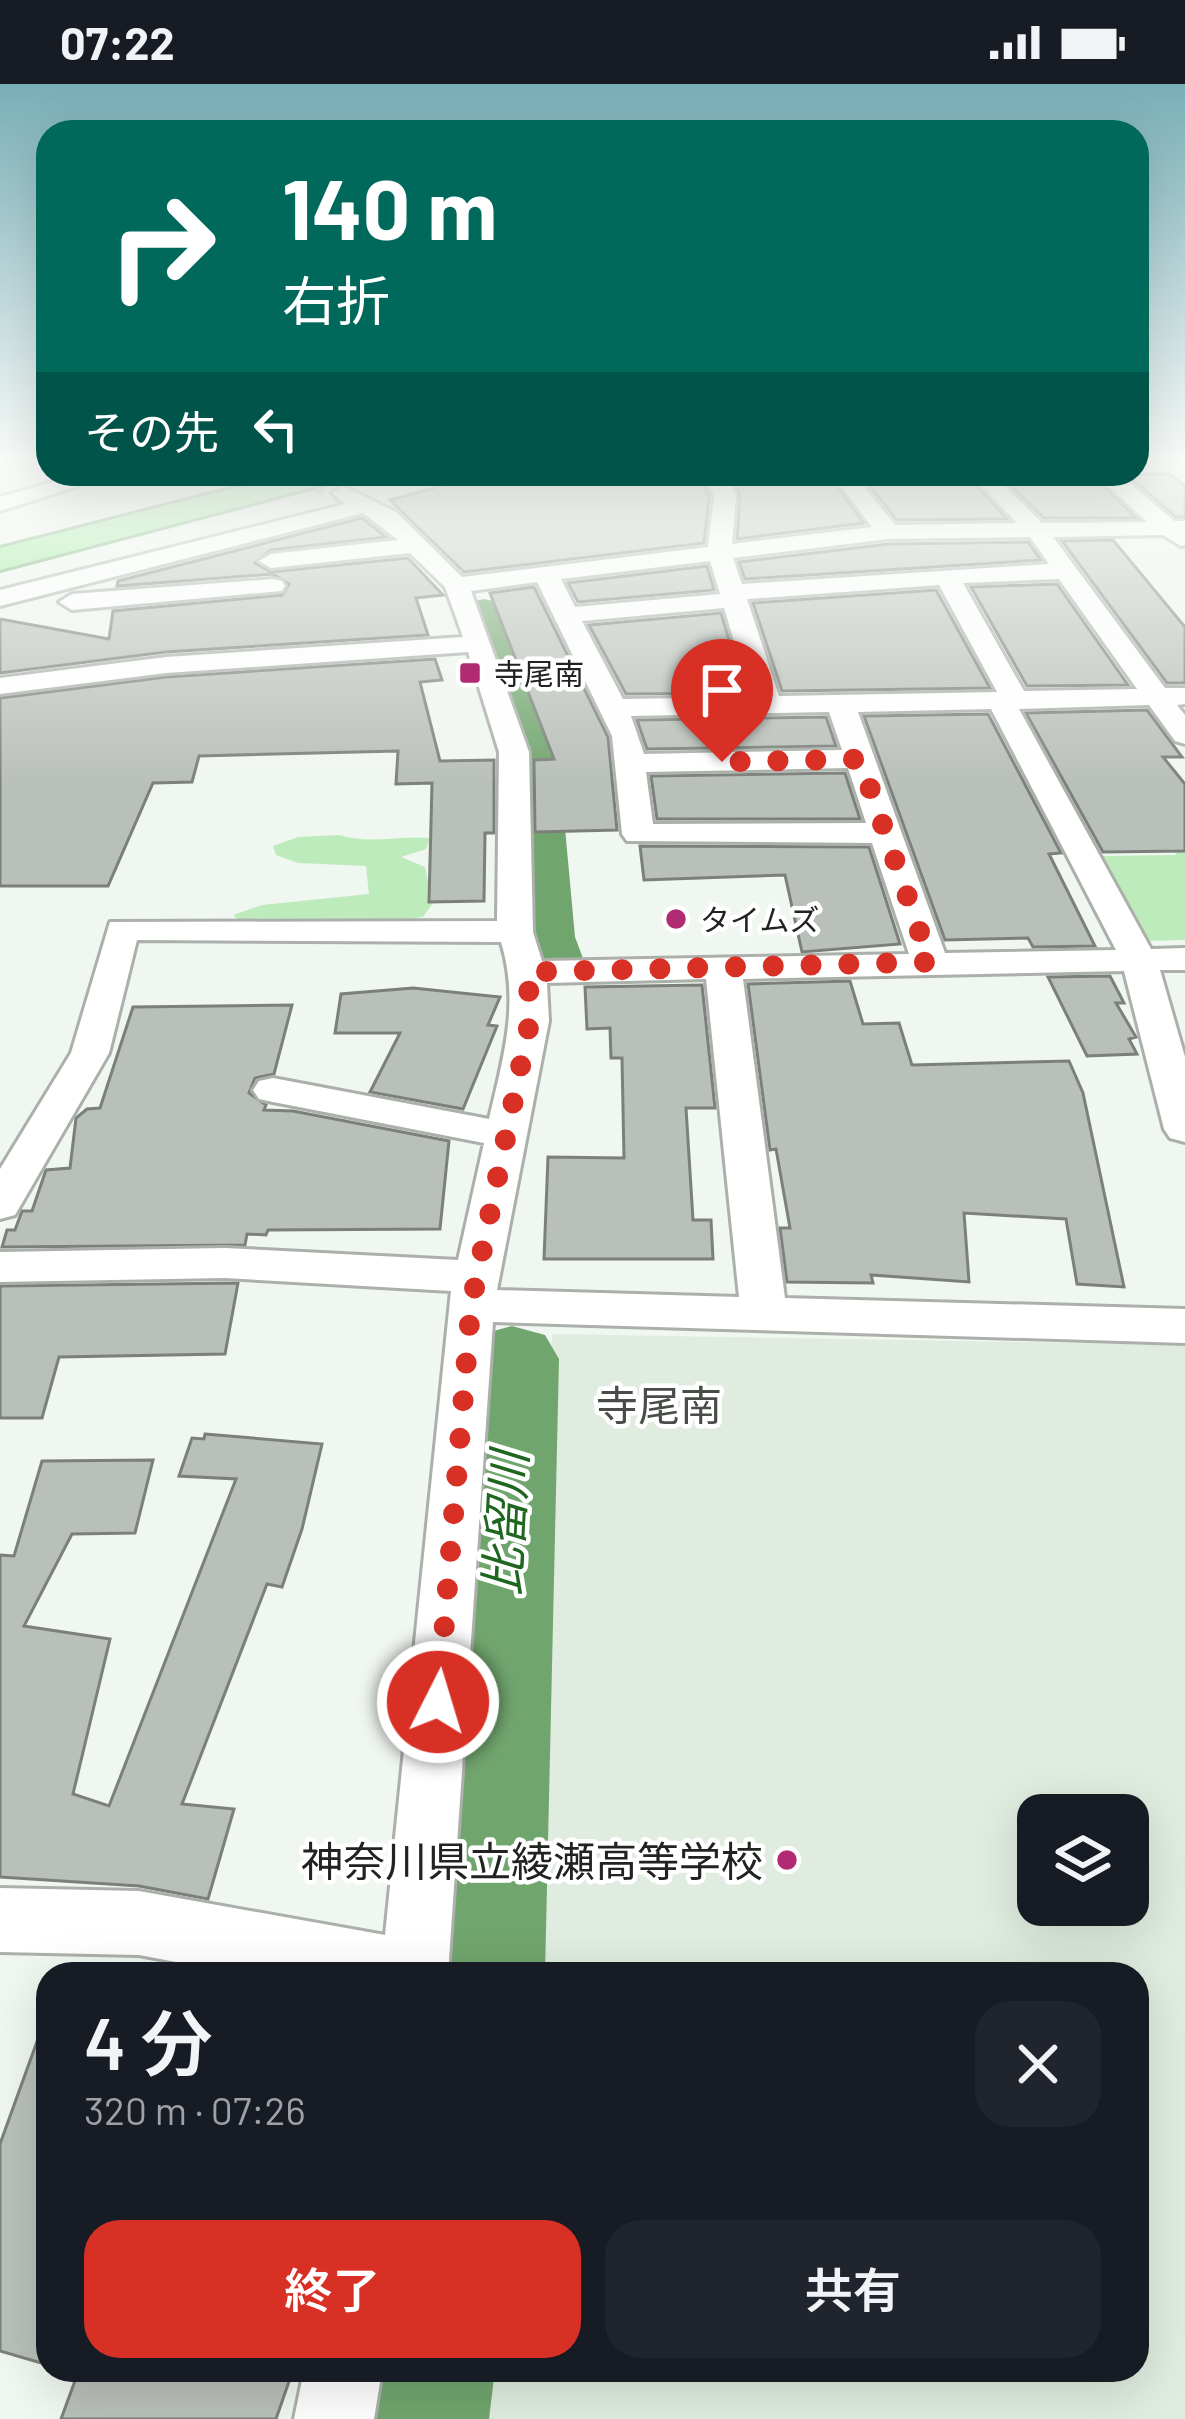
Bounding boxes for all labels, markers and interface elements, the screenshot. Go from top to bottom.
text: 07:22 [60,15,175,69]
text: 140 m [282,156,497,257]
icon: right [84,168,240,324]
text: 右折 [282,267,390,332]
icon: left [243,396,309,462]
text: その先 [84,404,219,458]
pin [671,639,773,762]
place label: 寺尾南 [494,655,584,691]
icon: arrive [689,657,755,723]
marker: 寺尾南 [457,660,483,686]
place label: タイムズ [700,901,819,937]
marker: タイムズ [663,906,689,932]
district label: 寺尾南 [596,1379,722,1429]
water label: 比留川 [471,1445,537,1596]
position arrow [375,1639,501,1765]
map controls [1017,1794,1149,1926]
button: layers [1017,1794,1149,1926]
place label: 神奈川県立綾瀬高等学校 [301,1835,763,1885]
marker: 神奈川県立綾瀬高等学校 [774,1847,800,1873]
text: 4 分 [84,1998,213,2084]
button: close [975,2001,1101,2127]
text: 320 m · 07:26 [84,2086,306,2133]
button: 終了 [84,2220,581,2358]
button: 共有 [605,2220,1101,2358]

